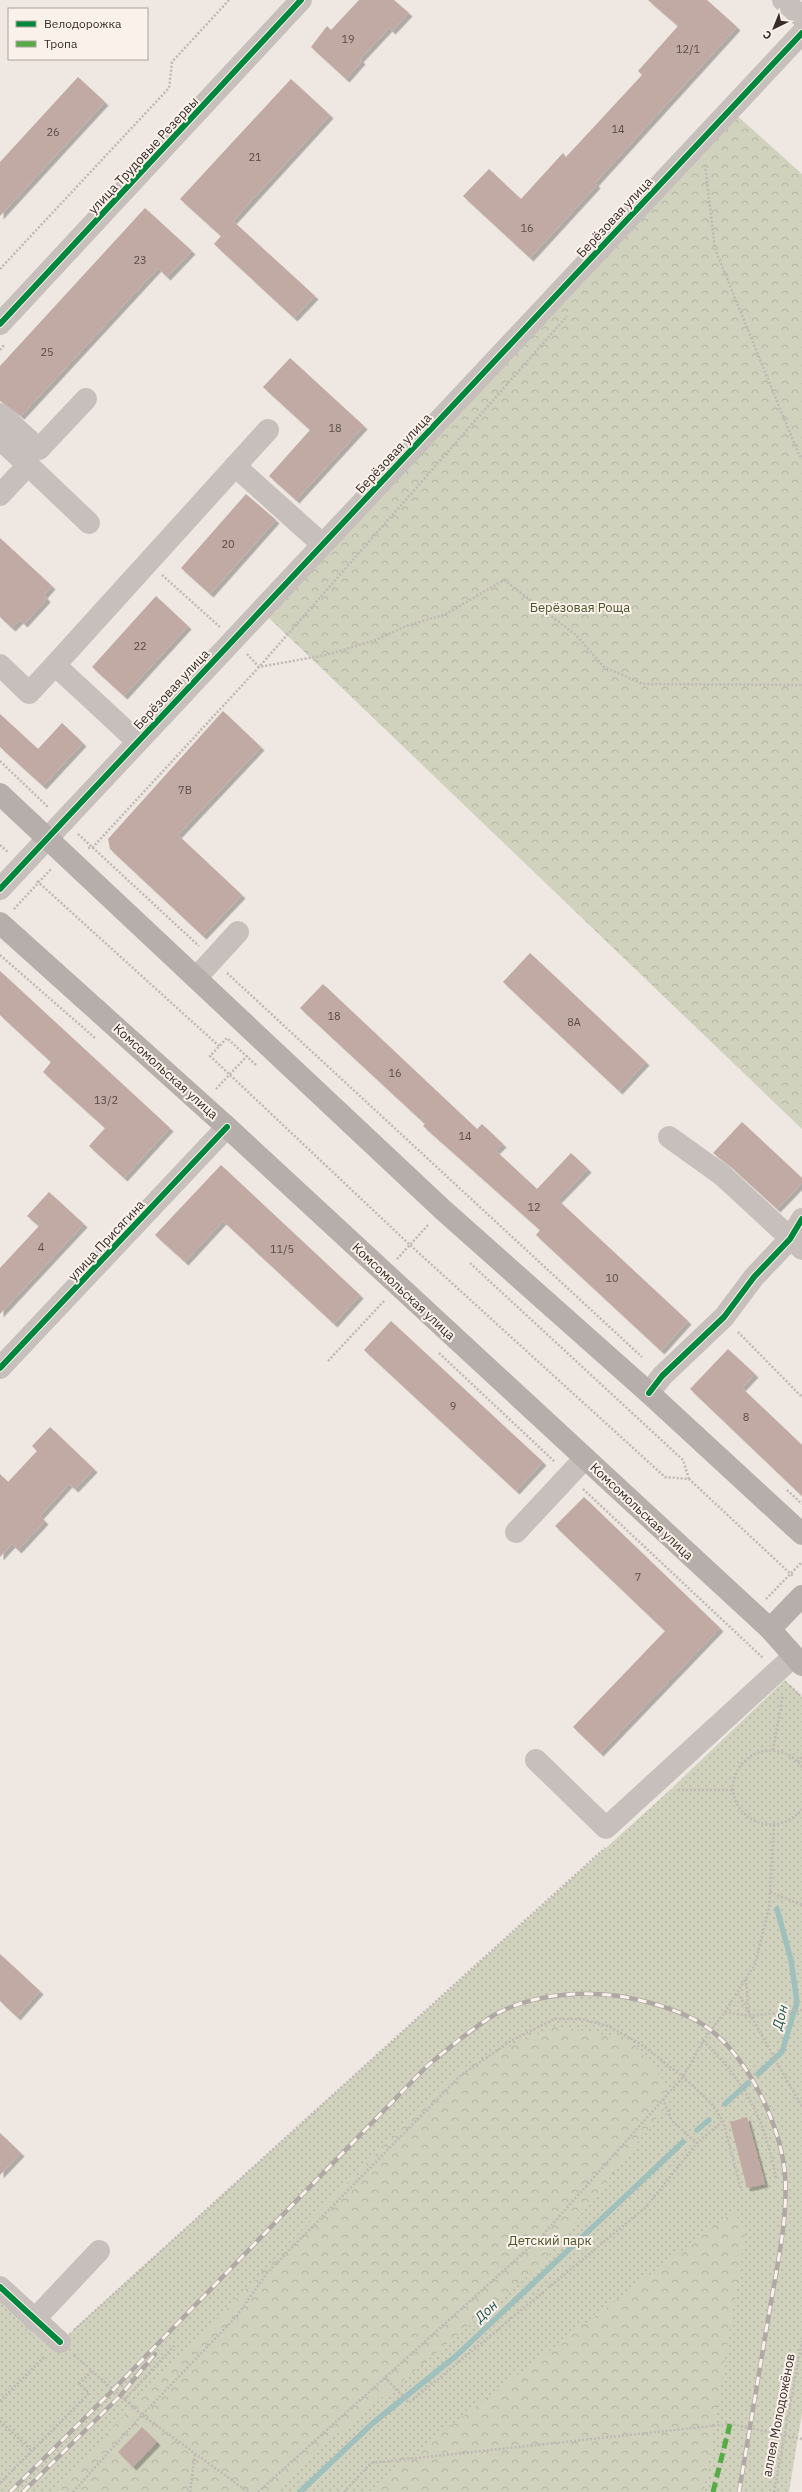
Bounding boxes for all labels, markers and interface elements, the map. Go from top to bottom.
legend [8,8,148,60]
north arrow [754,8,794,48]
text: Велодорожка [44,16,122,31]
text: С [760,28,775,43]
house number: 19 [341,32,355,46]
text: Тропа [44,36,78,51]
house number: 12/1 [676,42,700,56]
street label: улица Трудовые Резервы [85,93,202,218]
house number: 14 [611,122,625,136]
house number: 26 [46,125,60,139]
house number: 21 [248,150,262,164]
street label: Берёзовая улица [573,173,656,261]
house number: 16 [520,221,534,235]
house number: 23 [133,253,147,267]
house number: 25 [40,345,54,359]
street label: Берёзовая улица [352,409,435,497]
house number: 18 [328,421,342,435]
house number: 20 [221,537,235,551]
park label: Берёзовая Роща [530,599,630,616]
house number: 22 [133,639,147,653]
street label: Берёзовая улица [130,645,213,733]
house number: 7В [178,783,192,797]
house number: 18 [327,1009,341,1023]
house number: 8А [567,1015,581,1029]
street label: Комсомольская улица [110,1020,222,1123]
house number: 16 [388,1066,402,1080]
house number: 13/2 [94,1093,118,1107]
house number: 14 [458,1129,472,1143]
street label: улица Присягина [64,1196,148,1284]
house number: 12 [527,1200,541,1214]
street label: Комсомольская улица [348,1239,459,1344]
house number: 4 [38,1240,45,1254]
house number: 11/5 [270,1242,294,1256]
house number: 10 [605,1271,619,1285]
house number: 9 [450,1399,456,1413]
house number: 8 [743,1410,749,1424]
street label: Комсомольская улица [586,1459,697,1564]
house number: 7 [635,1570,641,1584]
water label: Дон [767,2002,792,2033]
park label: Детский парк [508,2232,592,2249]
water label: Дон [469,2296,501,2328]
street label: аллея Молодожёнов [758,2352,799,2478]

